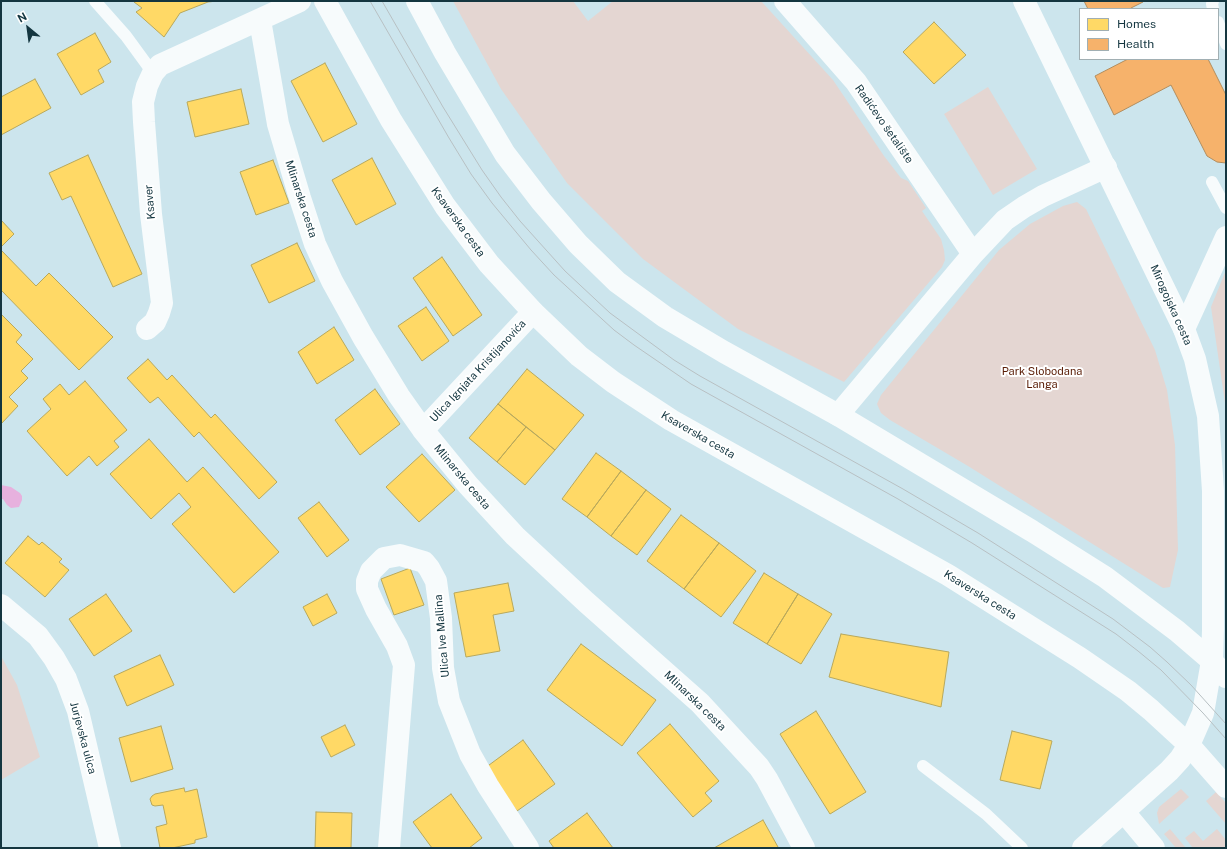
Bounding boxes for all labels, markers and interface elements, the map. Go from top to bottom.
north arrow [8,8,48,48]
legend [1079,8,1219,60]
text: N [16,10,29,25]
text: Homes [1117,17,1156,31]
text: Health [1117,37,1154,51]
street label: Radićevo šetalište [852,82,916,166]
street label: Mlinarska cesta [282,159,320,239]
street label: Ksaver [142,184,158,220]
street label: Ksaverska cesta [428,185,488,259]
street label: Mirogojska cesta [1147,263,1195,347]
street label: Ulica Ignjata Kristijanovića [427,317,529,425]
park label: Park Slobodana Langa [1002,365,1082,391]
street label: Ksaverska cesta [659,409,737,461]
street label: Mlinarska cesta [431,442,493,512]
street label: Ksaverska cesta [941,567,1019,623]
street label: Ulica Ive Mallina [432,594,452,678]
street label: Mlinarska cesta [661,668,729,734]
street label: Jurjevska ulica [67,700,99,776]

